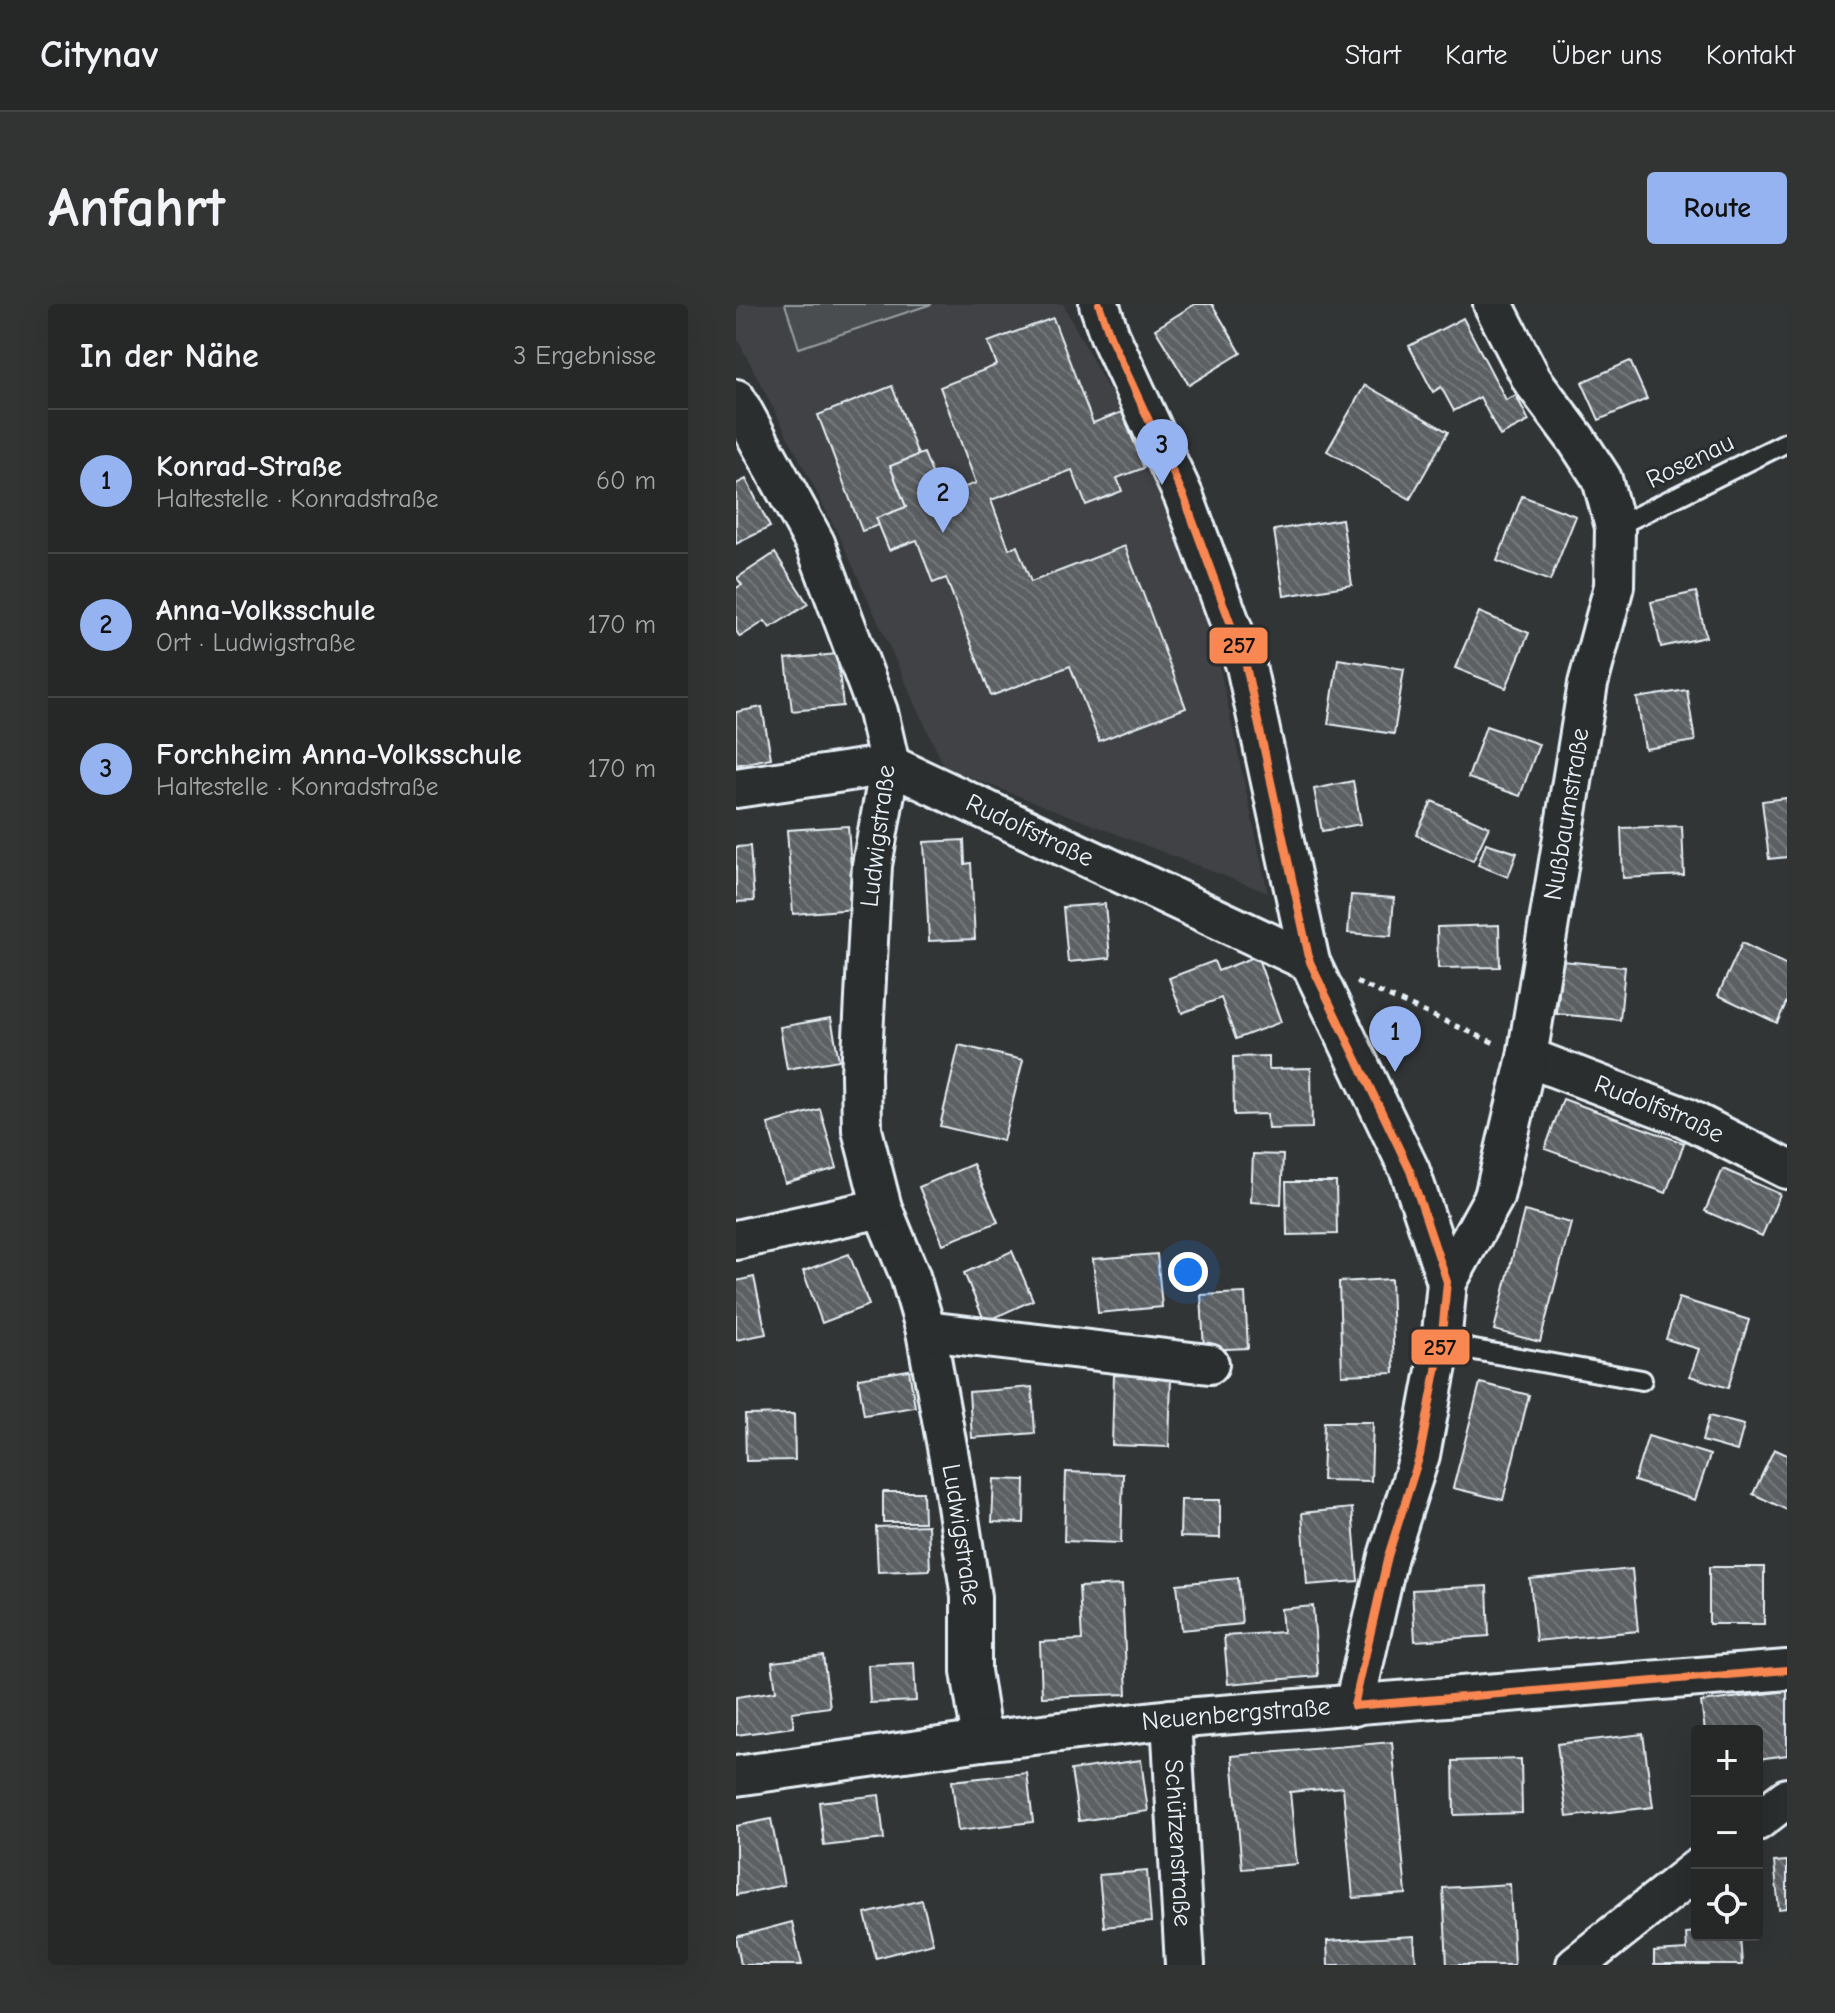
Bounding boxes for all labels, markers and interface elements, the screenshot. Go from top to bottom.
text: Citynav [40,33,158,77]
text: Start [1345,39,1401,71]
text: Karte [1445,39,1508,71]
text: Über uns [1552,39,1662,71]
text: Kontakt [1706,39,1795,71]
button: Route [1647,172,1787,244]
text: Anfahrt [48,176,225,240]
text: In der Nähe [80,336,259,376]
text: 3 Ergebnisse [513,341,656,371]
pin: 3 [1136,419,1188,485]
street label: Rosenau [1641,427,1739,495]
text: Konrad-Straße [156,449,342,484]
text: 1 [101,466,111,496]
text: 60 m [596,466,656,496]
pin: 2 [917,467,969,533]
text: Haltestelle · Konradstraße [156,484,438,514]
text: Anna-Volksschule [156,593,375,628]
text: 2 [100,610,112,640]
text: 170 m [587,610,656,640]
line badge: 257 [1208,626,1269,665]
text: Ort · Ludwigstraße [156,628,356,658]
text: 257 [1223,633,1255,659]
street label: Nußbaumstraße [1538,726,1596,903]
text: Forchheim Anna-Volksschule [156,737,522,772]
text: 3 [100,754,112,784]
text: 170 m [587,754,656,784]
street label: Ludwigstraße [854,763,902,909]
text: Haltestelle · Konradstraße [156,772,438,802]
street label: Rudolfstraße [961,788,1098,873]
pin: 1 [1369,1006,1421,1072]
street label: Rudolfstraße [1590,1069,1729,1150]
your location [1168,1252,1208,1292]
line badge: 257 [1410,1328,1471,1366]
text: 257 [1424,1335,1456,1361]
street label: Ludwigstraße [935,1461,986,1606]
street label: Neuenbergstraße [1140,1691,1332,1737]
map controls [1691,1725,1763,1941]
button: + [1691,1725,1763,1797]
street label: Schützenstraße [1158,1758,1198,1927]
button: − [1691,1797,1763,1869]
button: locate [1691,1869,1763,1941]

